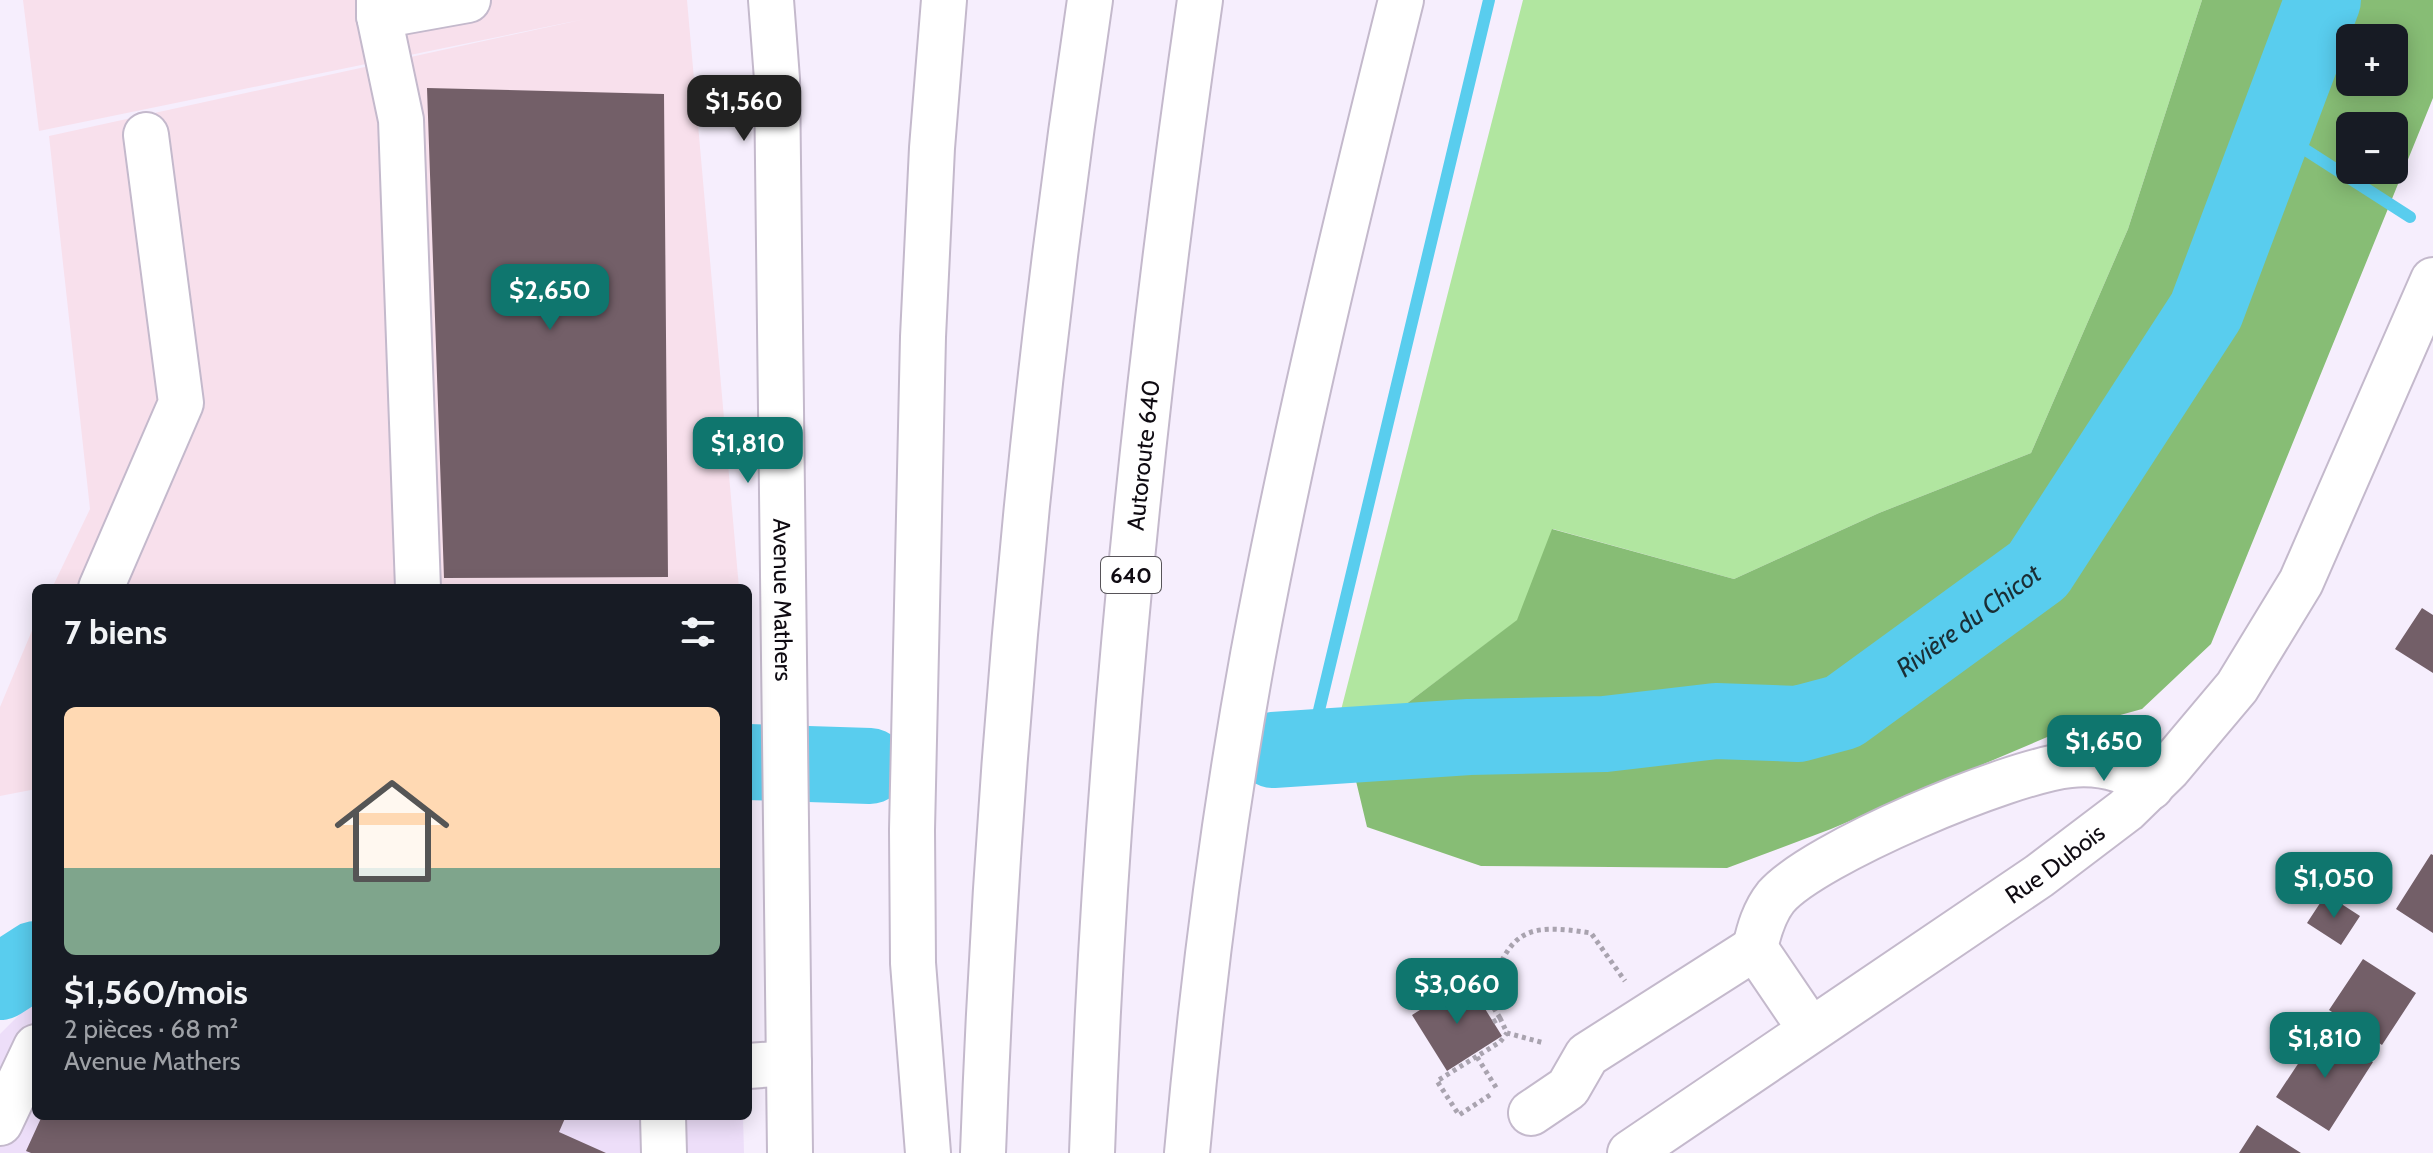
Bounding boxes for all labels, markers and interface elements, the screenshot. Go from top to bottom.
map controls [2336,24,2408,184]
button: + [2336,24,2408,96]
pin: $1,560 [679,75,809,143]
text: $1,560 [705,85,783,117]
button: − [2336,112,2408,184]
pin: $2,650 [485,264,615,332]
text: $2,650 [509,274,591,306]
street label: Autoroute 640 [1120,378,1165,532]
pin: $1,810 [683,417,813,485]
text: $1,810 [711,427,785,459]
street label: Avenue Mathers [768,518,799,682]
road number: 640 [1101,557,1161,593]
water label: Rivière du Chicot [1890,557,2048,684]
icon: filters [676,610,720,654]
text: 7 biens [64,611,167,653]
pin: $1,650 [2039,715,2169,783]
text: $1,650 [2065,725,2143,757]
icon: home [320,759,464,903]
street label: Rue Dubois [1999,817,2110,909]
pin: $1,050 [2269,852,2399,920]
text: $1,050 [2293,862,2375,894]
pin: $3,060 [1392,958,1522,1026]
text: $3,060 [1414,968,1500,1000]
text: $1,560/mois [64,971,248,1013]
pin: $1,810 [2260,1012,2390,1080]
text: 2 pièces · 68 m² [64,1013,238,1045]
text: $1,810 [2288,1022,2362,1054]
text: Avenue Mathers [64,1045,241,1077]

